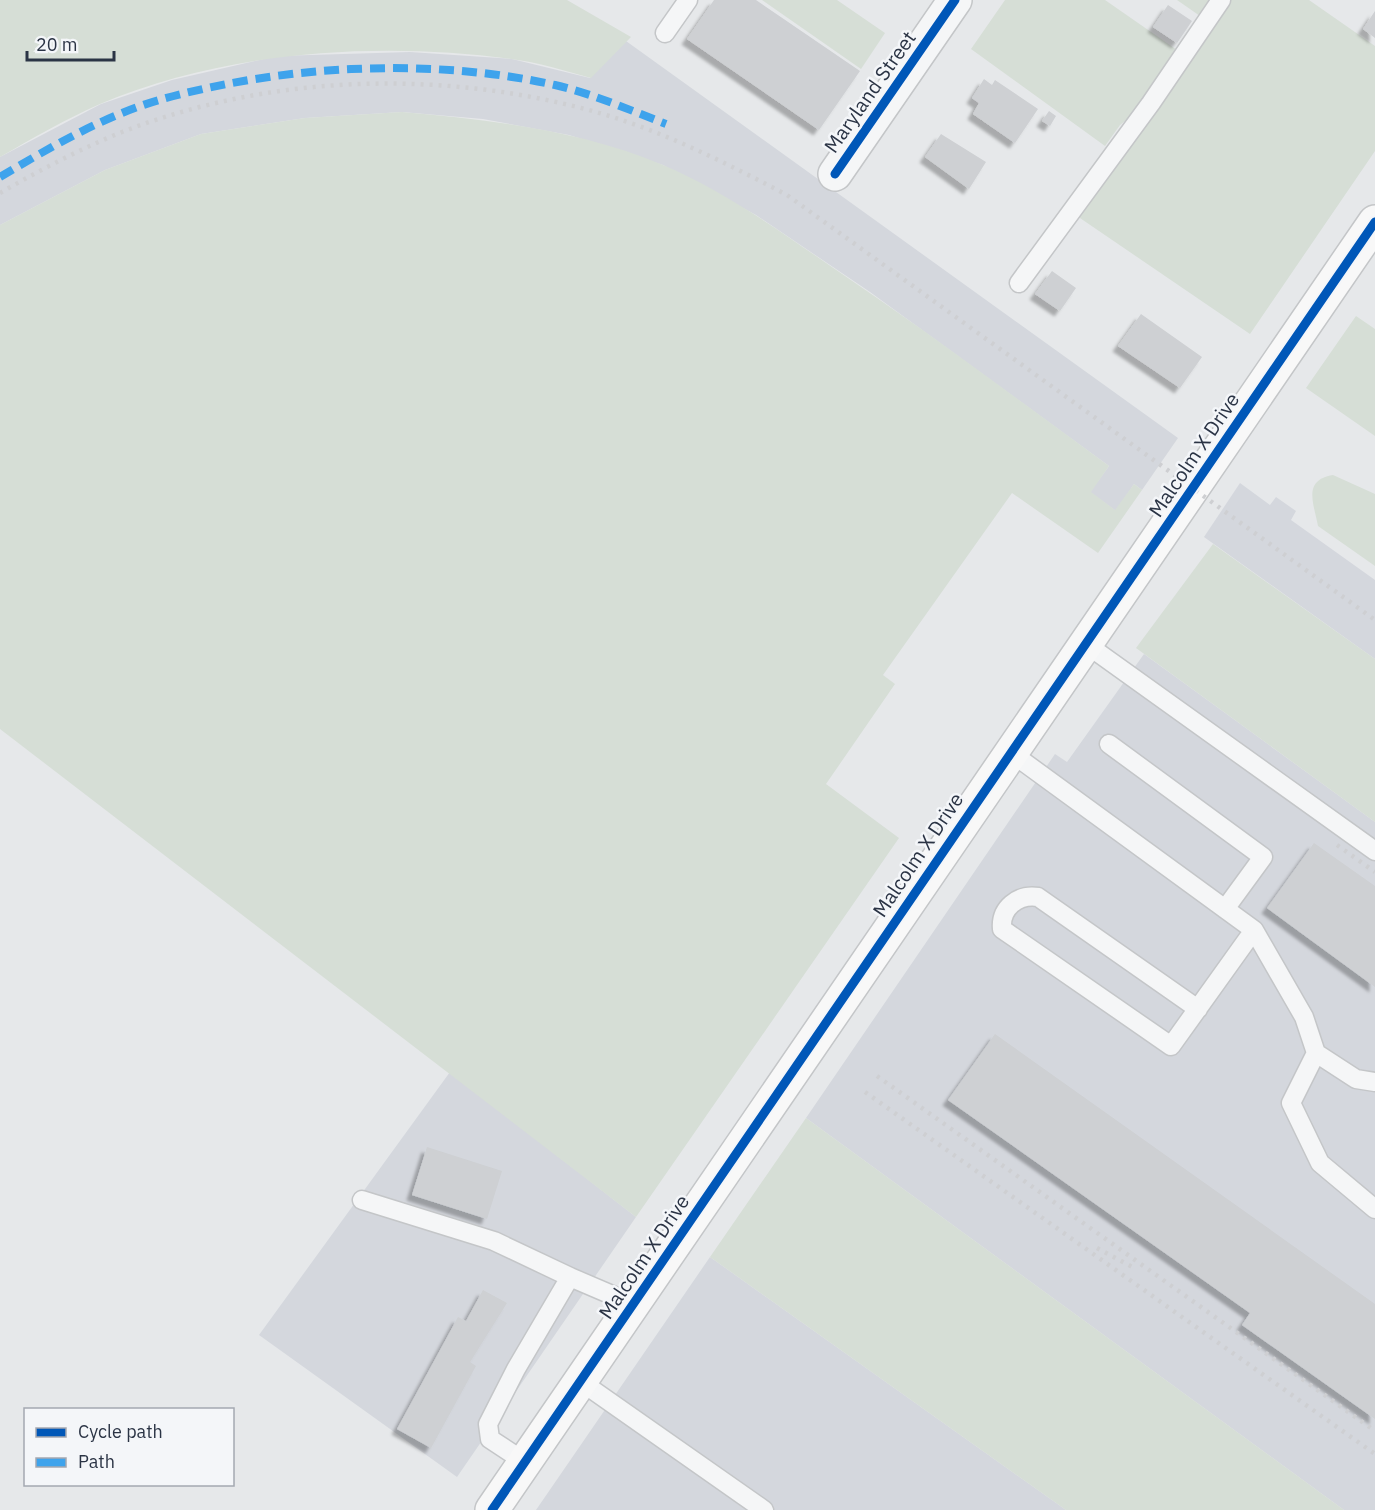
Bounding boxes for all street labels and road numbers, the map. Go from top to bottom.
street label: Maryland Street [817,25,922,158]
street label: Malcolm X Drive [1142,387,1245,522]
street label: Malcolm X Drive [866,787,969,922]
street label: Malcolm X Drive [592,1189,695,1324]

